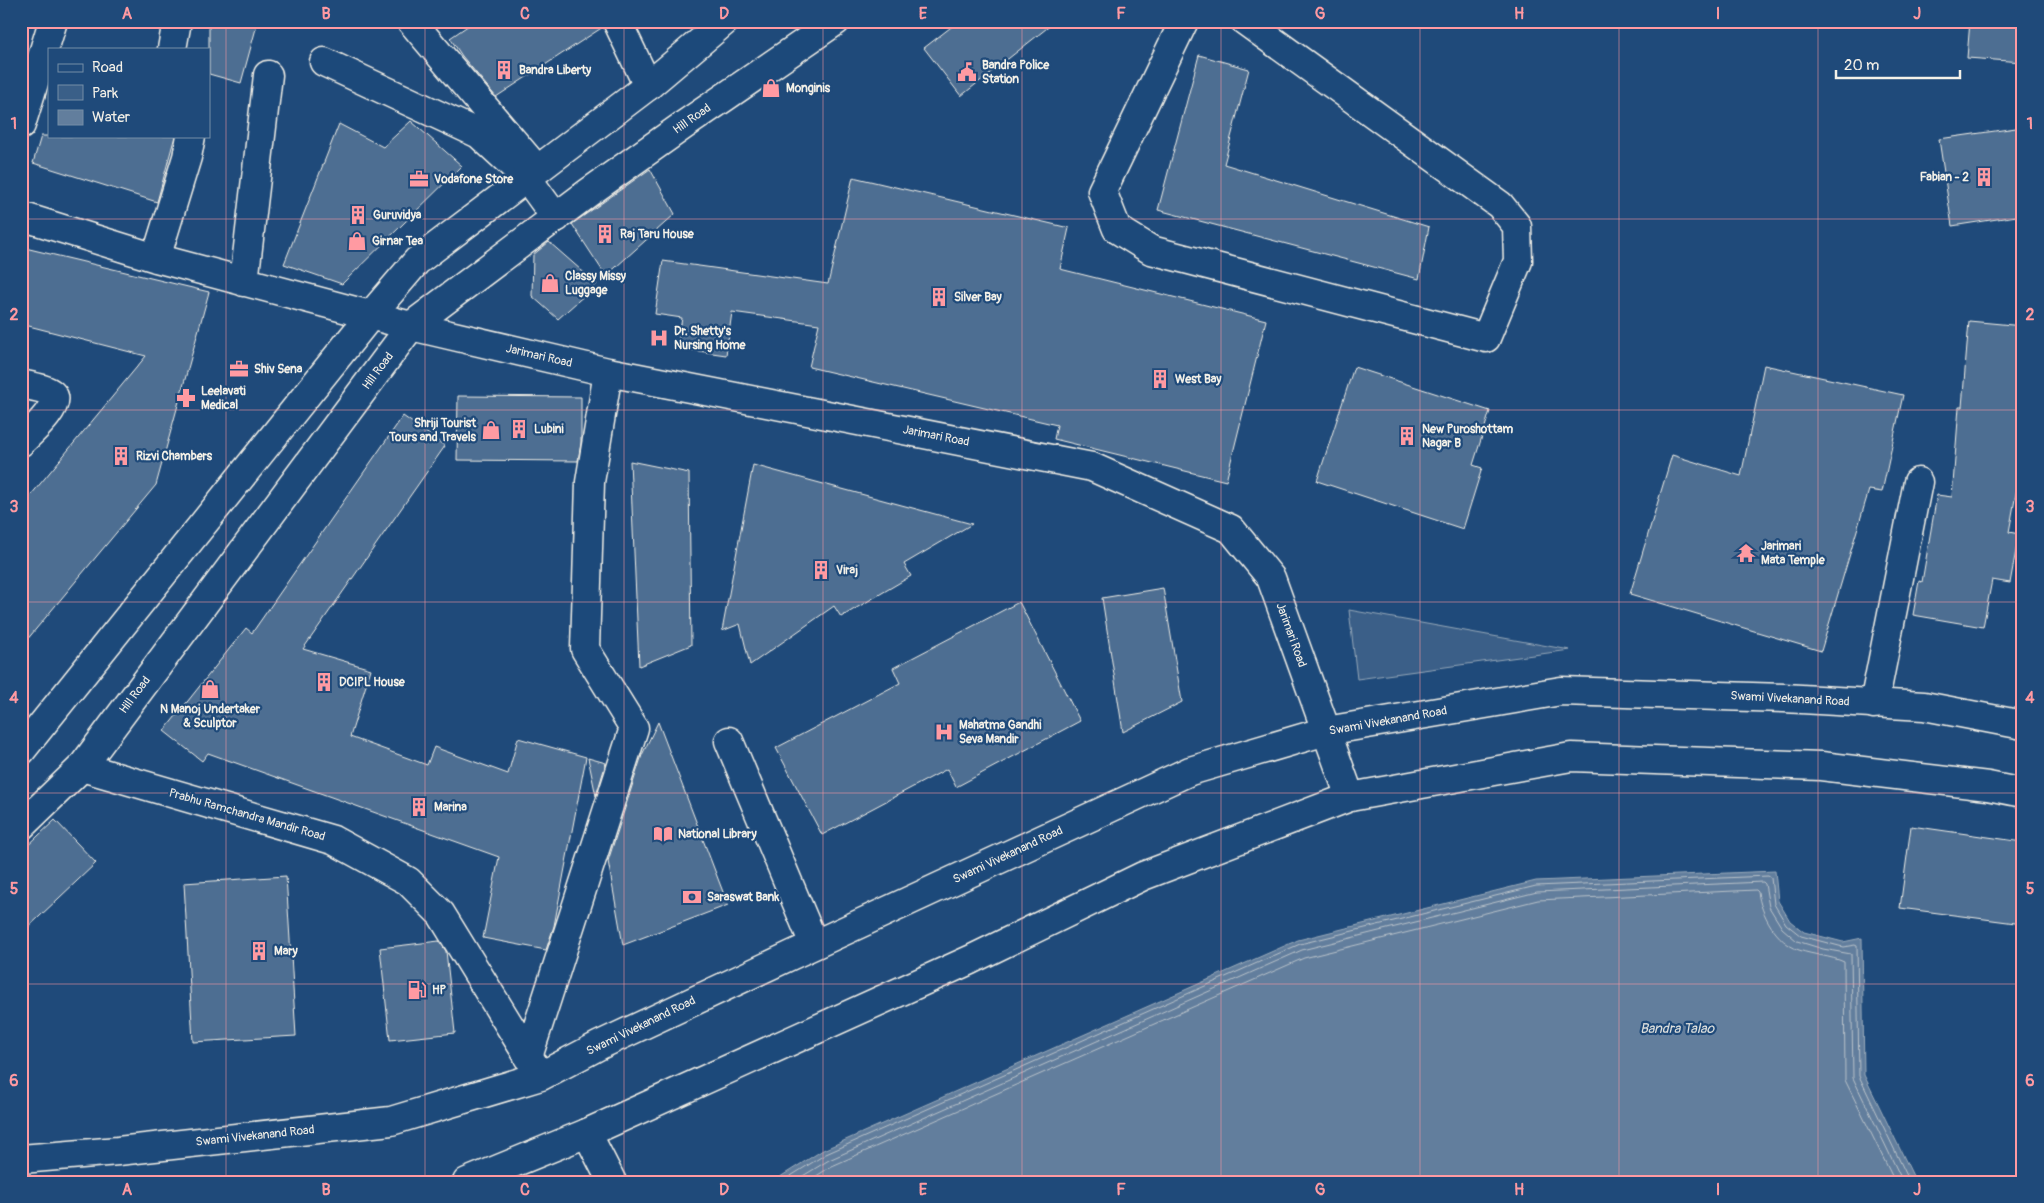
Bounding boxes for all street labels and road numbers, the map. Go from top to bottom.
street label: Hill Road [670,100,714,137]
street label: Jarimari Road [504,341,574,371]
street label: Hill Road [359,349,397,393]
street label: Jarimari Road [901,422,971,450]
street label: Jarimari Road [1272,601,1310,669]
street label: Hill Road [116,673,154,717]
street label: Swami Vivekanand Road [1730,688,1850,710]
street label: Swami Vivekanand Road [1328,703,1448,739]
street label: Prabhu Ramchandra Mandir Road [167,785,327,845]
street label: Swami Vivekanand Road [951,823,1065,887]
street label: Swami Vivekanand Road [584,993,698,1059]
street label: Swami Vivekanand Road [195,1122,315,1150]

